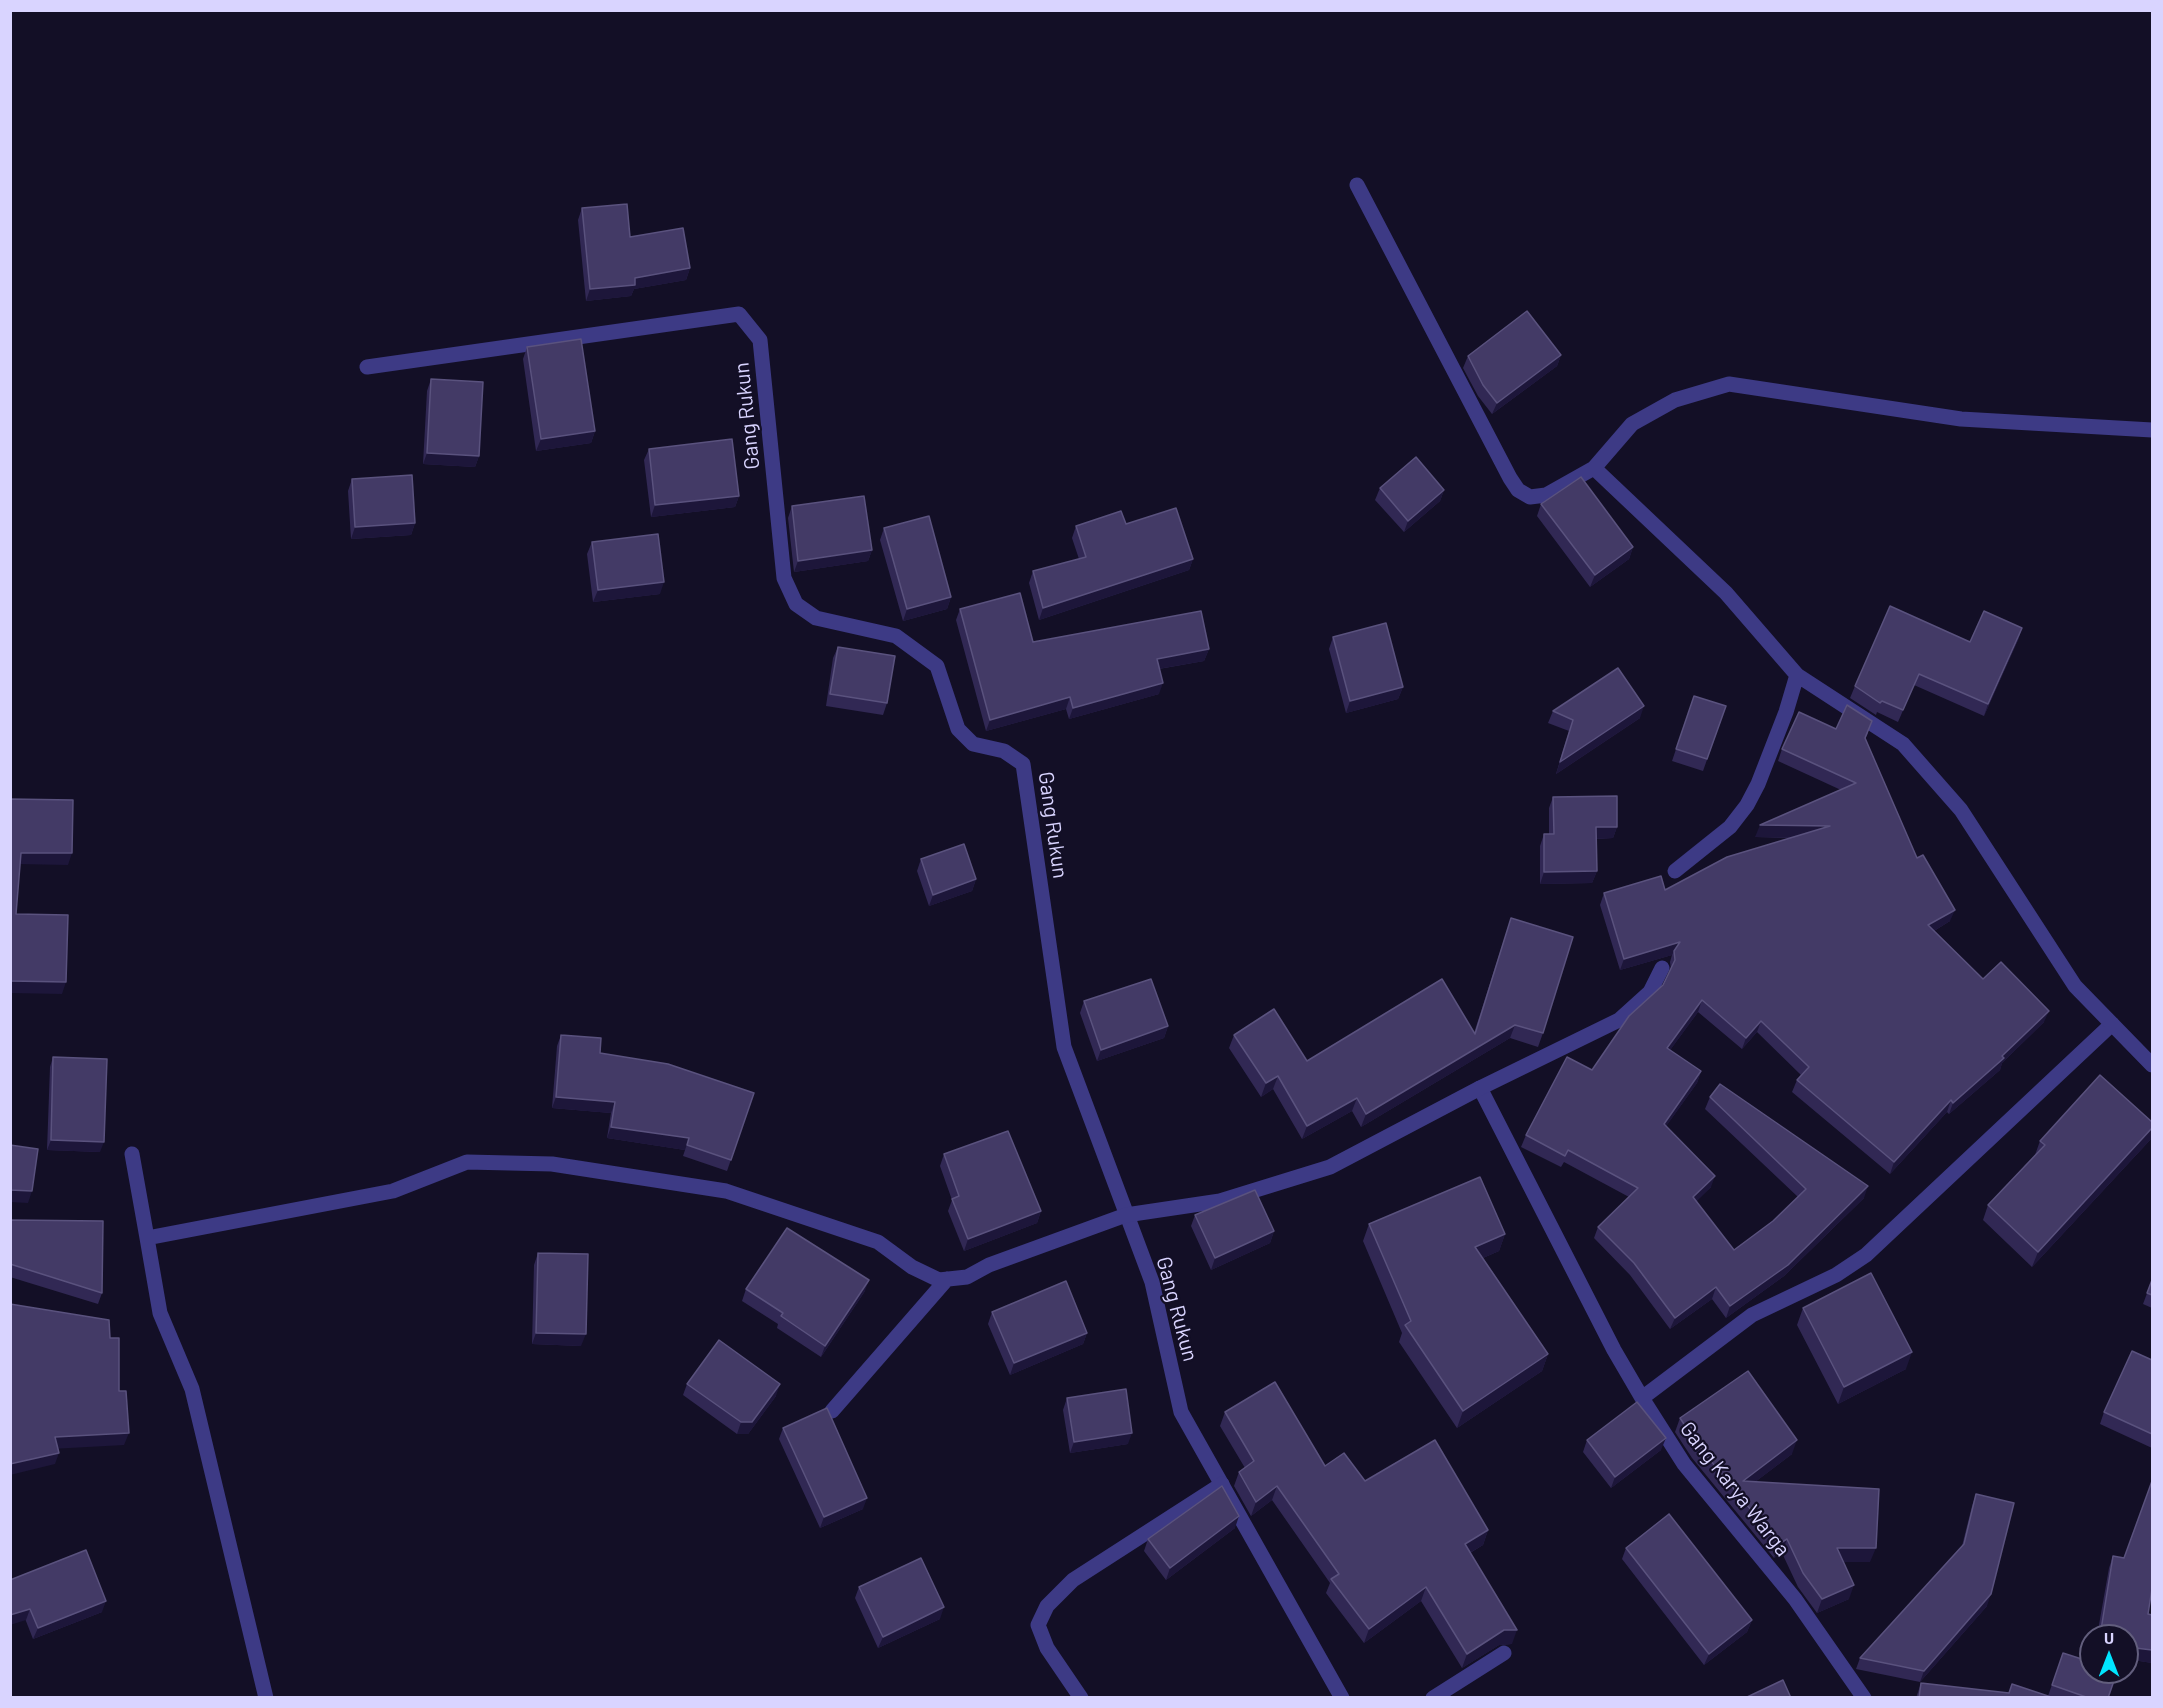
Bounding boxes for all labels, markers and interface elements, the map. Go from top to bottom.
street label: Gang Rukun [729,361,765,471]
street label: Gang Rukun [1033,770,1073,880]
street label: Gang Rukun [1151,1254,1203,1364]
street label: Gang Karya Warga [1675,1417,1795,1561]
north arrow [2079,1624,2139,1684]
text: U [2104,1628,2114,1647]

